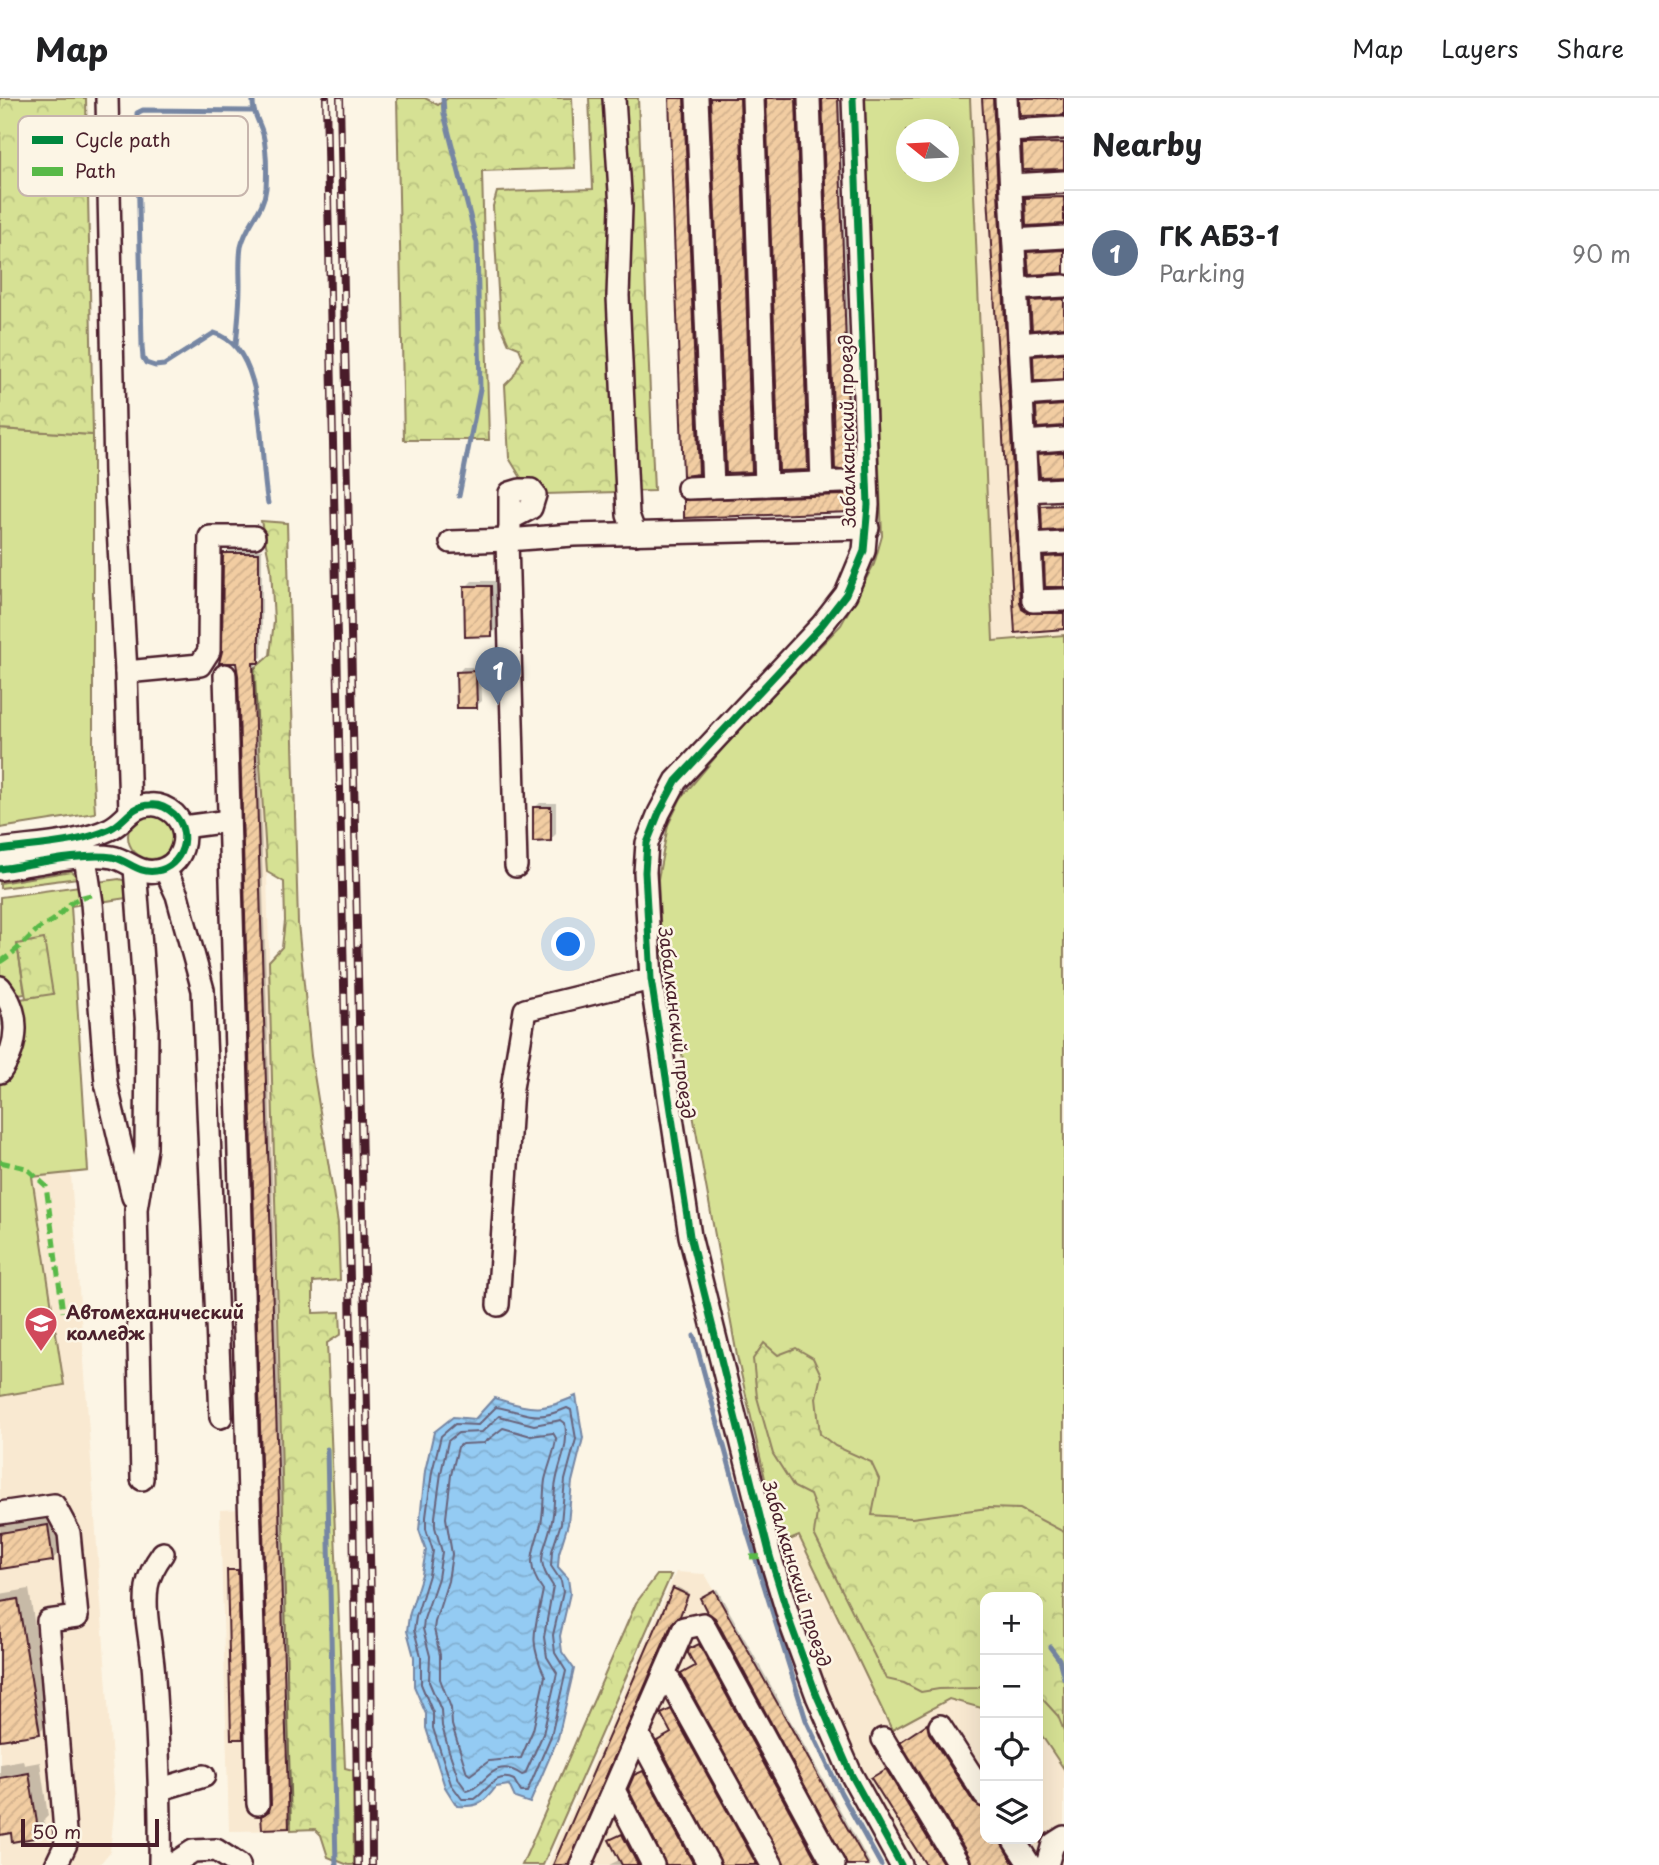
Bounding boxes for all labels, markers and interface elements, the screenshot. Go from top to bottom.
text: Map [35,23,108,73]
text: Map [1352,30,1403,66]
text: Layers [1441,30,1518,66]
text: Share [1556,30,1624,66]
legend [18,116,248,196]
north arrow [896,119,959,182]
text: Nearby [1092,121,1202,166]
text: Cycle path [75,125,171,153]
text: Path [75,156,116,184]
text: ГК АБЗ-1 [1159,216,1279,255]
text: 1 [1110,236,1121,271]
text: 90 m [1572,236,1631,271]
text: Parking [1159,255,1245,290]
street label: Забалканский проезд [831,334,862,529]
pin: 1 [475,647,521,705]
street label: Забалканский проезд [652,924,703,1120]
your location [551,927,585,961]
place label: Автомеханический колледж [66,1298,244,1346]
school or university icon: Автомеханический колледж [22,1304,60,1353]
street label: Забалканский проезд [756,1476,839,1670]
map controls [980,1592,1043,1844]
button: + [980,1592,1043,1655]
button: − [980,1655,1043,1718]
button: locate [980,1718,1043,1781]
button: layers [980,1781,1043,1844]
scale bar [21,1816,159,1848]
text: 50 m [32,1817,81,1845]

